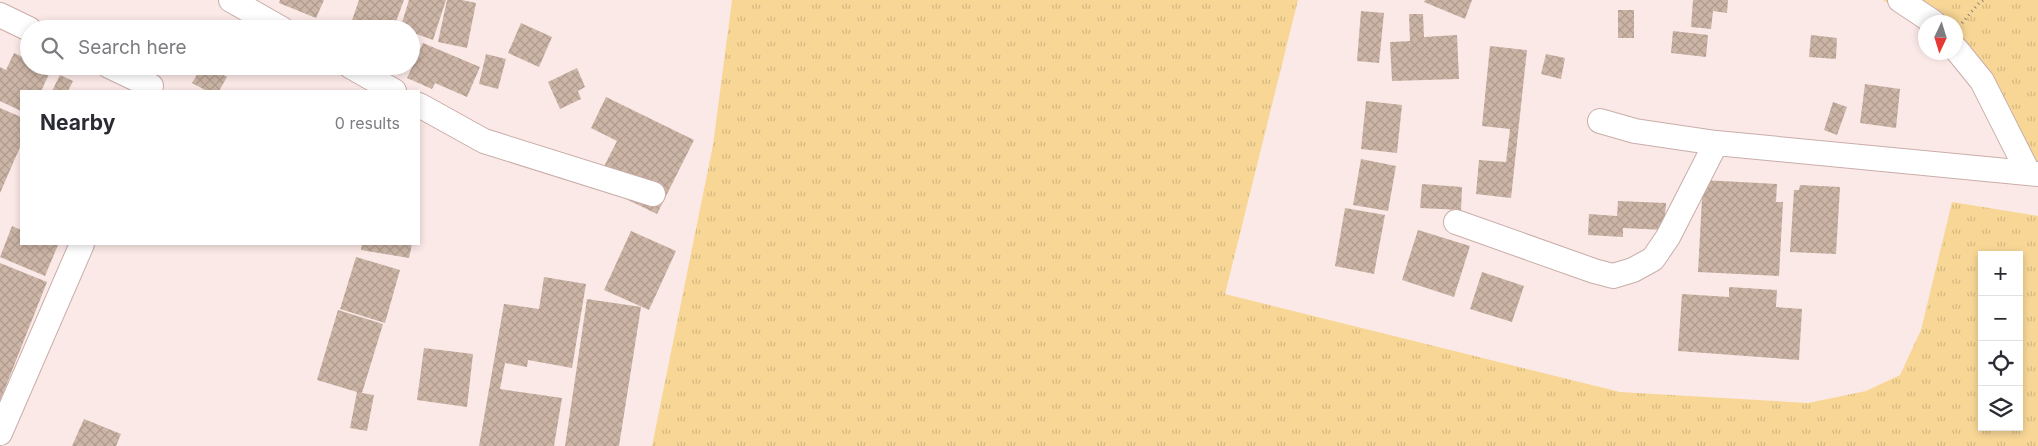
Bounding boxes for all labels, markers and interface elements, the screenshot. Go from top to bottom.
north arrow [1918,15,1963,60]
search box [20,20,420,75]
icon: search [38,34,66,62]
text: Search here [78,36,187,59]
text: Nearby [40,110,115,135]
text: 0 results [335,113,400,133]
map controls [1978,251,2023,431]
button: + [1978,251,2023,296]
button: − [1978,296,2023,341]
button: locate [1978,341,2023,386]
button: layers [1978,386,2023,431]

